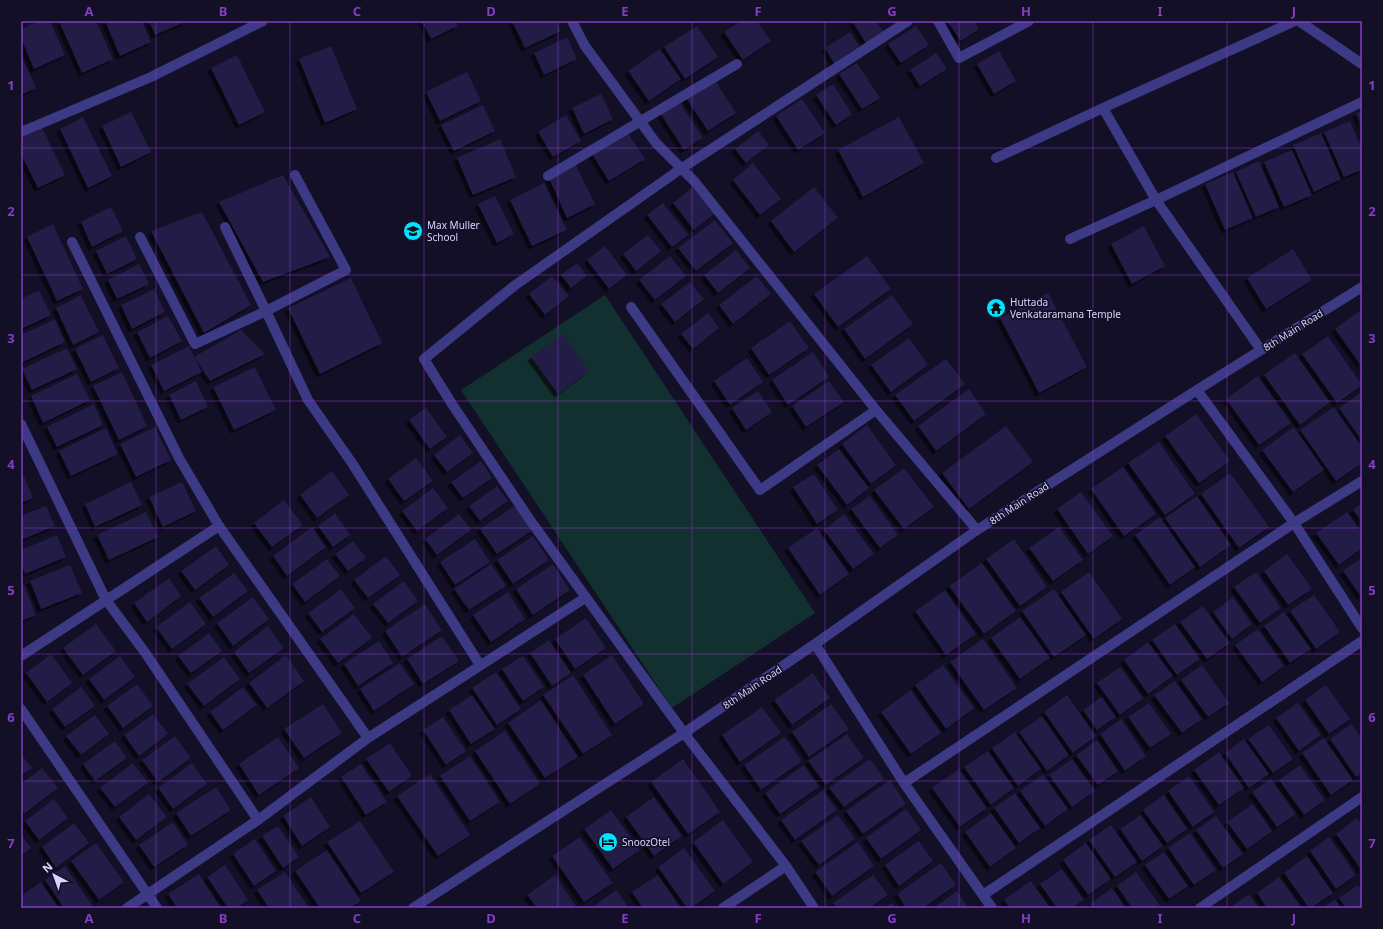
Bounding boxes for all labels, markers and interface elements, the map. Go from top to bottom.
text: A [85,2,94,20]
text: B [219,2,227,20]
text: C [353,2,361,20]
text: D [486,2,496,20]
text: E [621,2,629,20]
text: F [754,2,762,20]
text: G [887,2,897,20]
text: H [1021,2,1031,20]
text: I [1157,2,1163,20]
text: J [1291,2,1296,20]
text: 1 [7,76,15,94]
text: 1 [1368,76,1376,94]
text: 2 [7,202,15,220]
text: 2 [1368,202,1376,220]
place label: Max Muller School [427,218,480,244]
school or university icon: Max Muller School [402,220,424,242]
place label: Huttada Venkataramana Temple [1010,295,1121,321]
temple icon: Huttada Venkataramana Temple [985,297,1007,319]
street label: 8th Main Road [1260,306,1326,354]
text: 3 [7,329,15,347]
text: 3 [1368,329,1376,347]
text: 4 [7,455,15,473]
text: 4 [1368,455,1376,473]
street label: 8th Main Road [987,479,1051,527]
text: 5 [7,581,15,599]
text: 5 [1368,581,1376,599]
street label: 8th Main Road [720,662,784,712]
text: 6 [7,708,15,726]
text: 6 [1368,708,1376,726]
hotel icon: SnoozOtel [597,831,619,853]
text: 7 [7,834,15,852]
text: 7 [1368,834,1376,852]
place label: SnoozOtel [622,835,670,849]
north arrow [34,855,74,895]
text: N [39,858,55,876]
text: A [85,909,94,927]
text: B [219,909,227,927]
text: C [353,909,361,927]
text: D [486,909,496,927]
text: E [621,909,629,927]
text: F [754,909,762,927]
text: G [887,909,897,927]
text: H [1021,909,1031,927]
text: I [1157,909,1163,927]
text: J [1291,909,1296,927]

